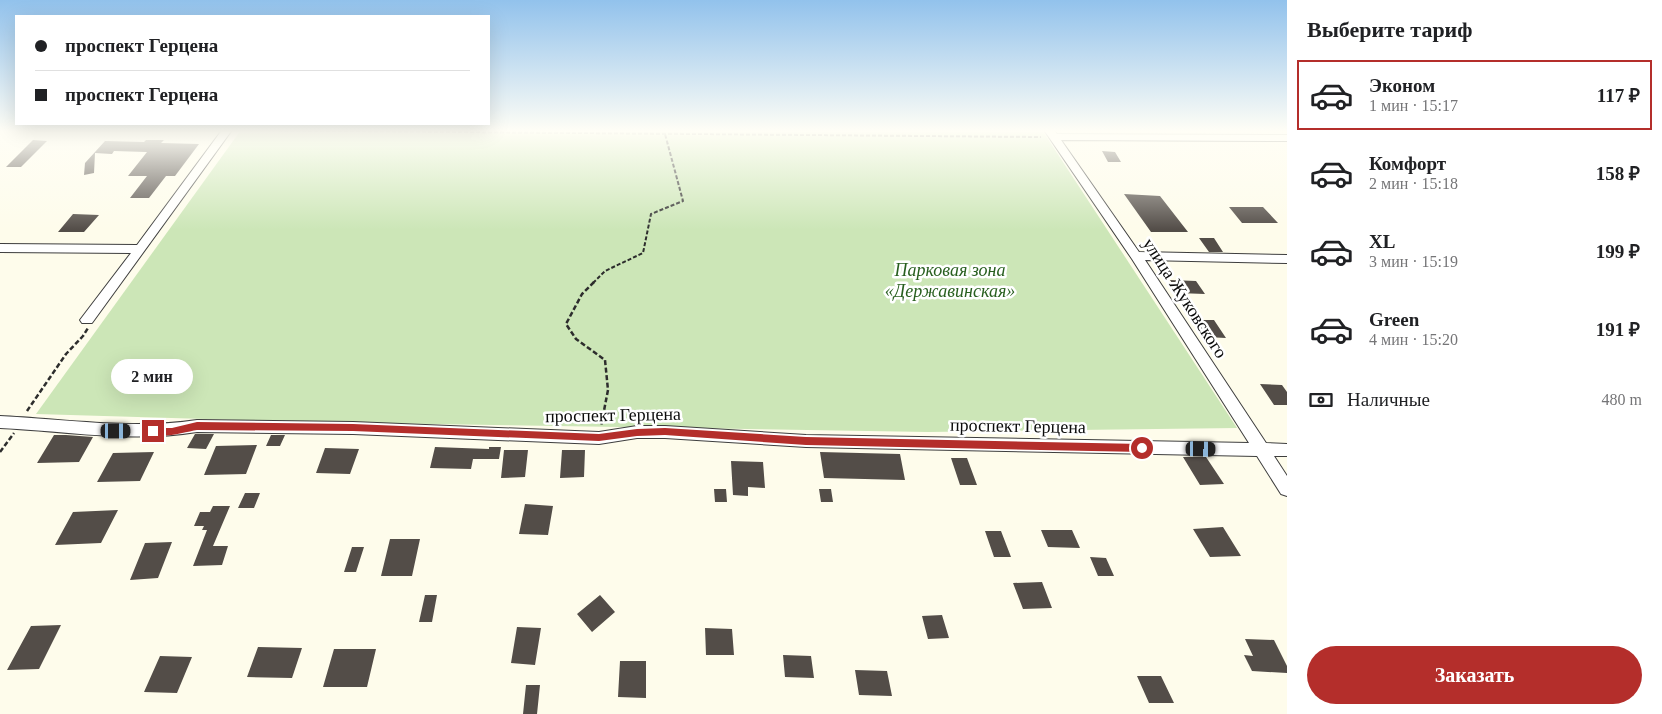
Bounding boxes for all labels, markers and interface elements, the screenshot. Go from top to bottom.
text: Выберите тариф [1307,17,1473,42]
text: проспект Герцена [65,35,218,56]
icon: car [1309,73,1354,118]
text: Эконом [1369,75,1435,96]
text: проспект Герцена [65,84,218,105]
text: 117 ₽ [1597,85,1640,106]
text: 1 мин · 15:17 [1369,97,1458,114]
icon: car [1309,151,1354,196]
text: Комфорт [1369,153,1446,174]
text: 158 ₽ [1596,163,1640,184]
text: 2 мин · 15:18 [1369,175,1458,192]
icon: car [1309,229,1354,274]
text: XL [1369,231,1395,252]
street label: улица Жуковского [1139,234,1231,362]
text: 199 ₽ [1596,241,1640,262]
text: 3 мин · 15:19 [1369,253,1458,270]
park label: Парковая зона «Державинская» [885,260,1015,301]
icon: car [1309,307,1354,352]
text: Green [1369,309,1419,330]
text: 191 ₽ [1596,319,1640,340]
text: 4 мин · 15:20 [1369,331,1458,348]
callout: 2 мин [112,358,194,394]
text: 2 мин [131,368,173,385]
icon: cash [1307,386,1335,414]
text: Наличные [1347,389,1430,410]
text: 480 m [1602,391,1642,408]
street label: проспект Герцена [545,404,681,426]
street label: проспект Герцена [950,415,1086,437]
route end [142,420,164,442]
car [101,424,131,439]
route start [1131,437,1153,459]
car [1185,441,1216,457]
button: Заказать [1307,646,1642,704]

